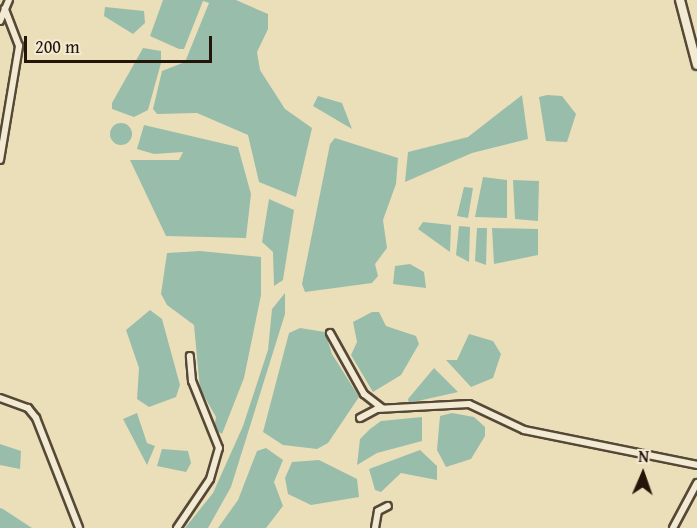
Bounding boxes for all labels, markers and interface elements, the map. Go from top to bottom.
scale bar [27,24,214,62]
text: 200 m [35,33,80,60]
north arrow [613,444,673,504]
text: N [638,444,649,468]

